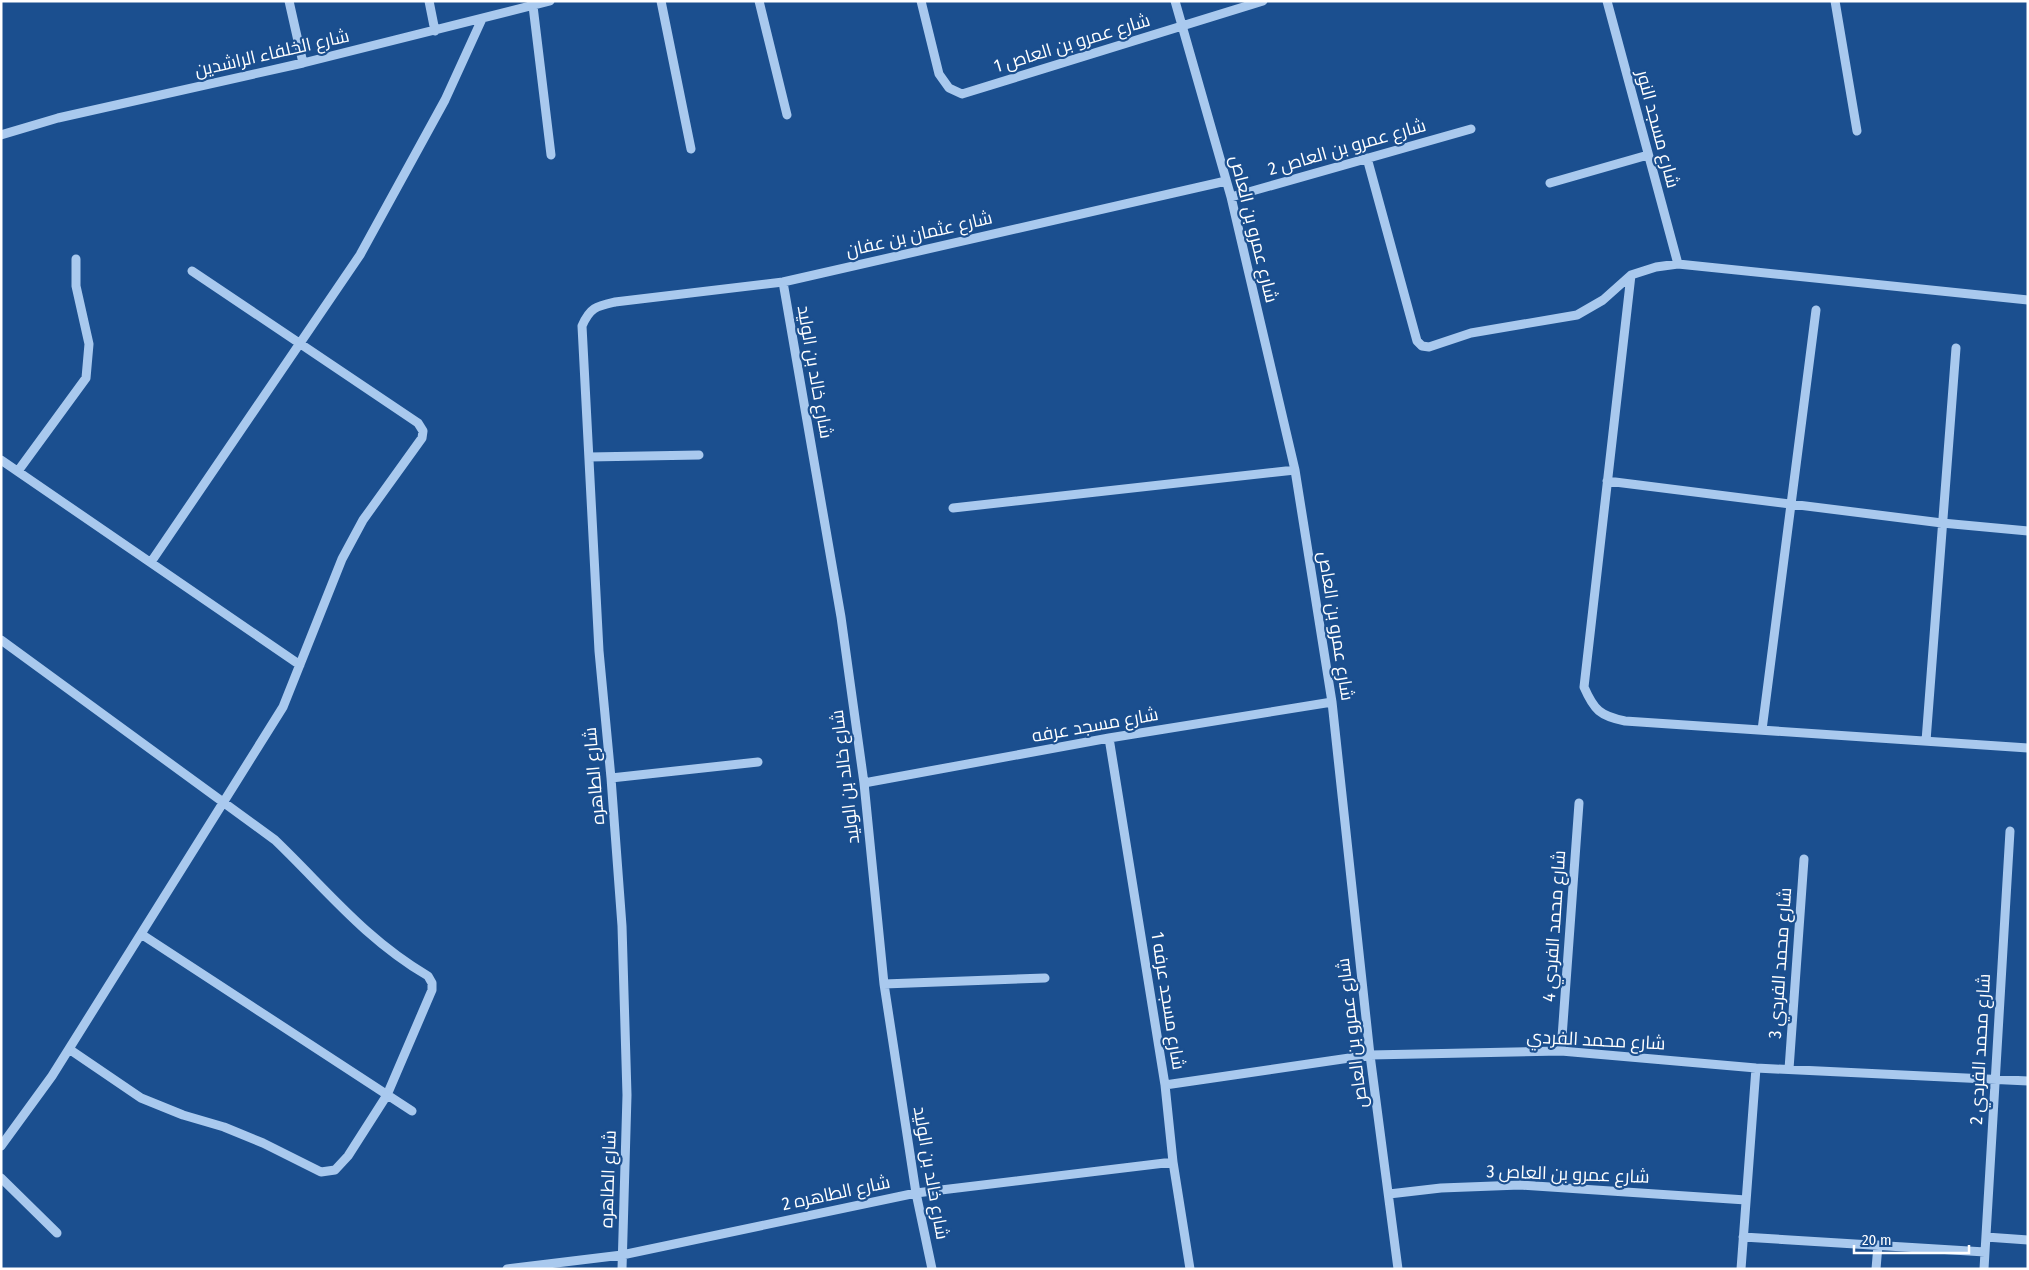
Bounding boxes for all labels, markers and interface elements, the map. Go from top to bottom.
street label: شارع عمرو بن العاص 1 [991,9,1153,78]
street label: شارع الخلفاء الراشدين [193,25,352,82]
street label: شارع مسجد النور [1630,67,1684,191]
street label: شارع عمرو بن العاص 2 [1266,114,1429,181]
street label: شارع عمرو بن العاص [1224,153,1283,305]
street label: شارع عثمان بن عفان [844,206,995,263]
street label: شارع خالد بن الوليد [791,304,838,441]
street label: شارع عمرو بن العاص [1312,550,1359,702]
street label: شارع مسجد عرفه [1030,703,1160,748]
street label: شارع خالد بن الوليد [826,709,865,845]
street label: شارع الطاهره [579,726,610,826]
street label: شارع محمد الفردي 4 [1538,849,1573,1003]
street label: شارع محمد الفردي 3 [1764,887,1799,1039]
street label: شارع مسجد عرفه 1 [1145,930,1190,1072]
street label: شارع عمرو بن العاص [1332,957,1373,1109]
street label: شارع محمد الفردي 2 [1965,973,1998,1125]
street label: شارع محمد الفردي [1526,1025,1666,1058]
street label: شارع خالد بن الوليد [907,1105,954,1242]
street label: شارع الطاهره [595,1130,622,1228]
street label: شارع عمرو بن العاص 3 [1486,1160,1650,1189]
street label: شارع الطاهره 2 [780,1171,892,1216]
scale bar [1854,1222,1969,1254]
text: 20 m [1862,1231,1892,1249]

